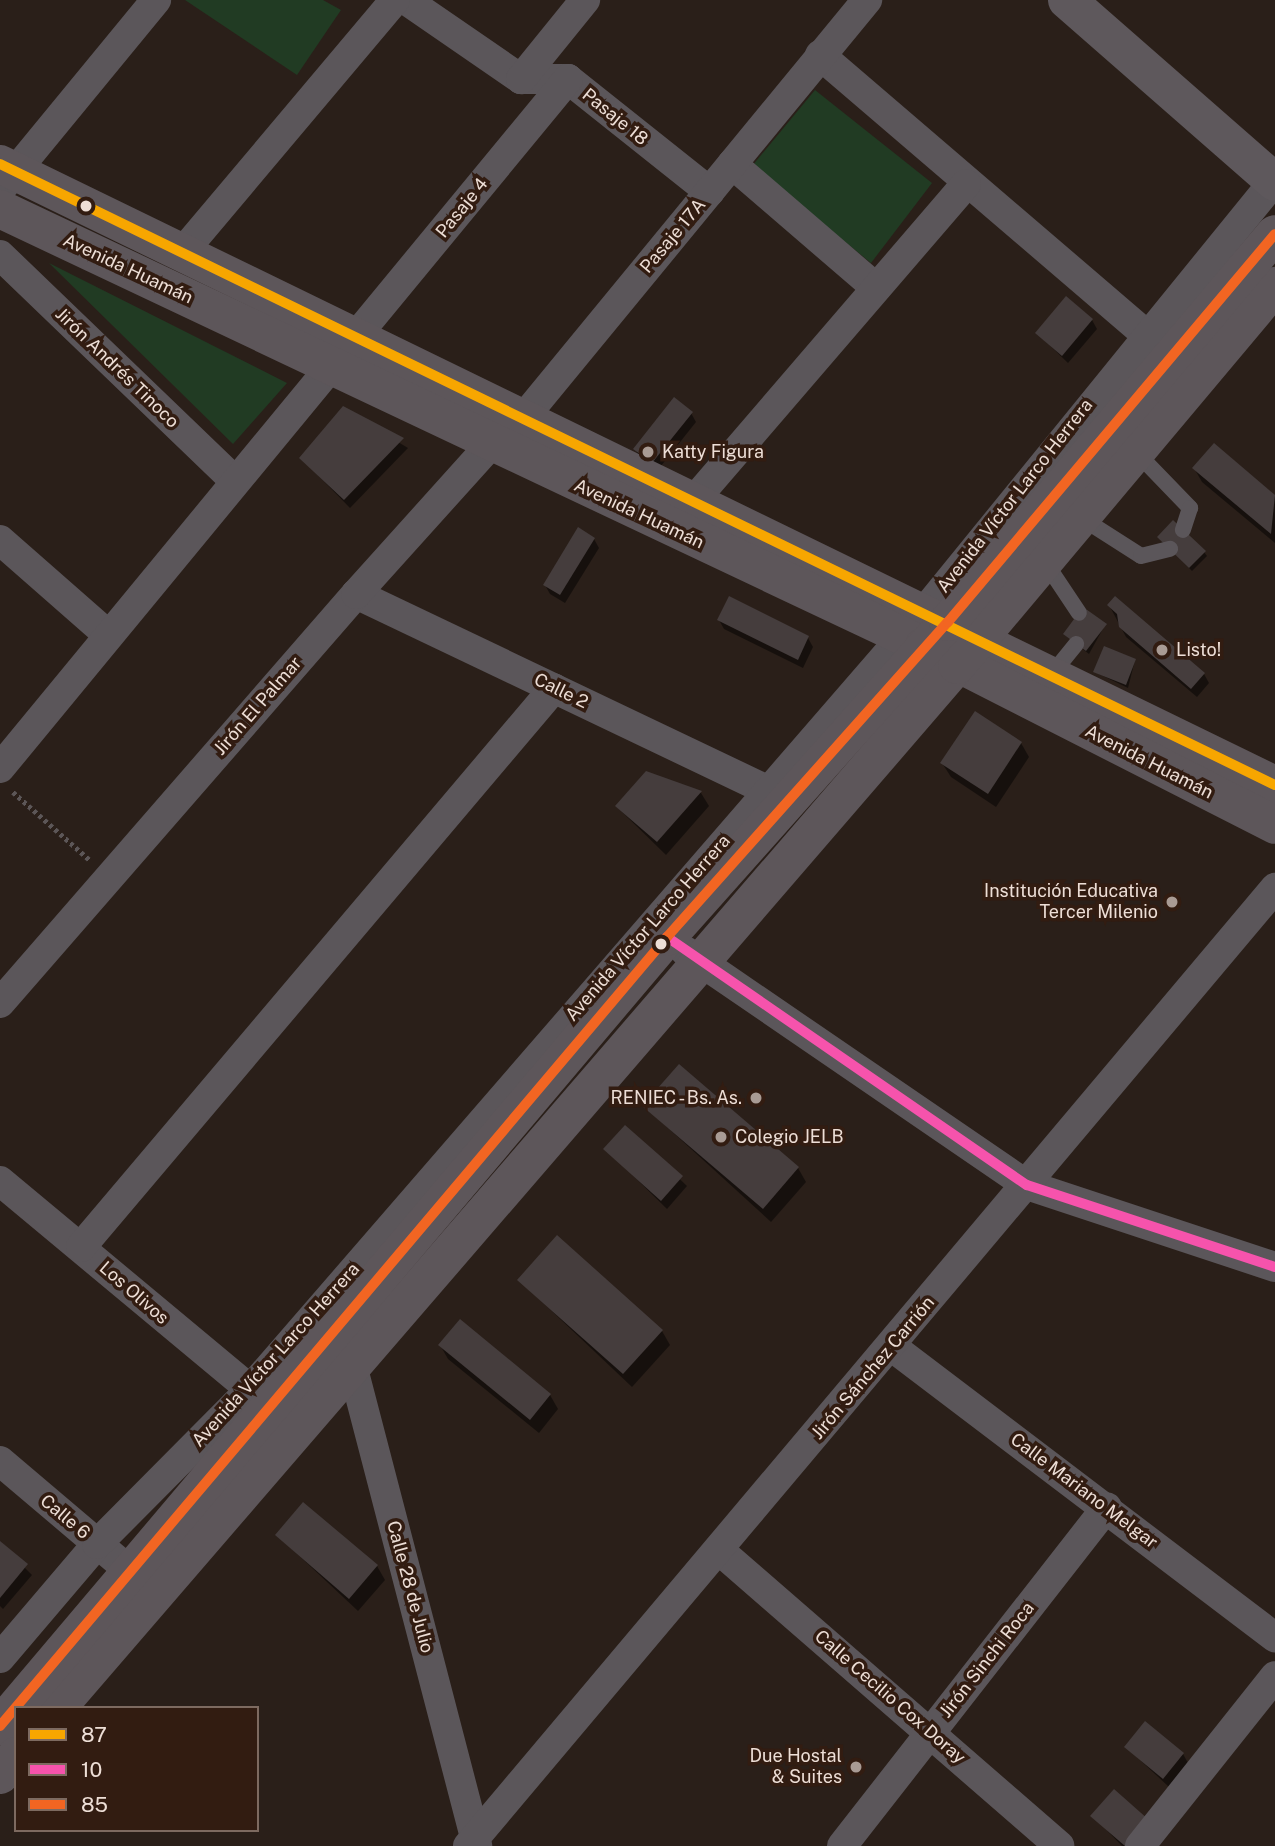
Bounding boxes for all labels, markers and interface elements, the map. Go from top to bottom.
street label: Pasaje 18 [578,84,652,150]
street label: Pasaje 4 [431,174,493,242]
street label: Pasaje 17A [636,194,710,278]
unlabelled marker [79,199,93,213]
street label: Avenida Huamán [60,229,196,309]
street label: Jirón Andrés Tinoco [51,303,183,433]
street label: Avenida Víctor Larco Herrera [932,395,1098,597]
place label: Katty Figura [662,441,764,463]
marker: Katty Figura [640,444,656,460]
street label: Avenida Huamán [571,474,707,554]
place label: Listo! [1176,639,1221,661]
marker: Listo! [1154,642,1170,658]
street label: Jirón El Palmar [209,652,307,760]
street label: Calle 2 [530,669,592,713]
street label: Avenida Huamán [1081,720,1217,804]
street label: Avenida Víctor Larco Herrera [561,830,735,1026]
place label: Institución Educativa Tercer Milenio [984,881,1158,924]
marker: Institución Educativa Tercer Milenio [1164,894,1180,910]
unlabelled marker [654,937,668,951]
place label: RENIEC - Bs. As. [606,1087,742,1109]
marker: RENIEC - Bs. As. [748,1090,764,1106]
place label: Colegio JELB [735,1126,844,1148]
marker: Colegio JELB [713,1129,729,1145]
street label: Los Olivos [95,1257,173,1329]
street label: Avenida Víctor Larco Herrera [187,1258,365,1452]
street label: Jirón Sánchez Carrión [807,1292,939,1444]
street label: Calle Mariano Melgar [1006,1429,1162,1553]
street label: Calle 6 [36,1490,94,1544]
street label: Calle 28 de Julio [382,1518,438,1656]
street label: Jirón Sinchi Roca [935,1598,1039,1722]
street label: Calle Cecilio Cox Doray [810,1625,970,1769]
legend [14,1706,259,1832]
text: 87 [81,1722,107,1747]
place label: Due Hostal & Suites [749,1746,842,1788]
text: 10 [81,1757,102,1782]
marker: Due Hostal & Suites [848,1759,864,1775]
text: 85 [81,1792,108,1817]

